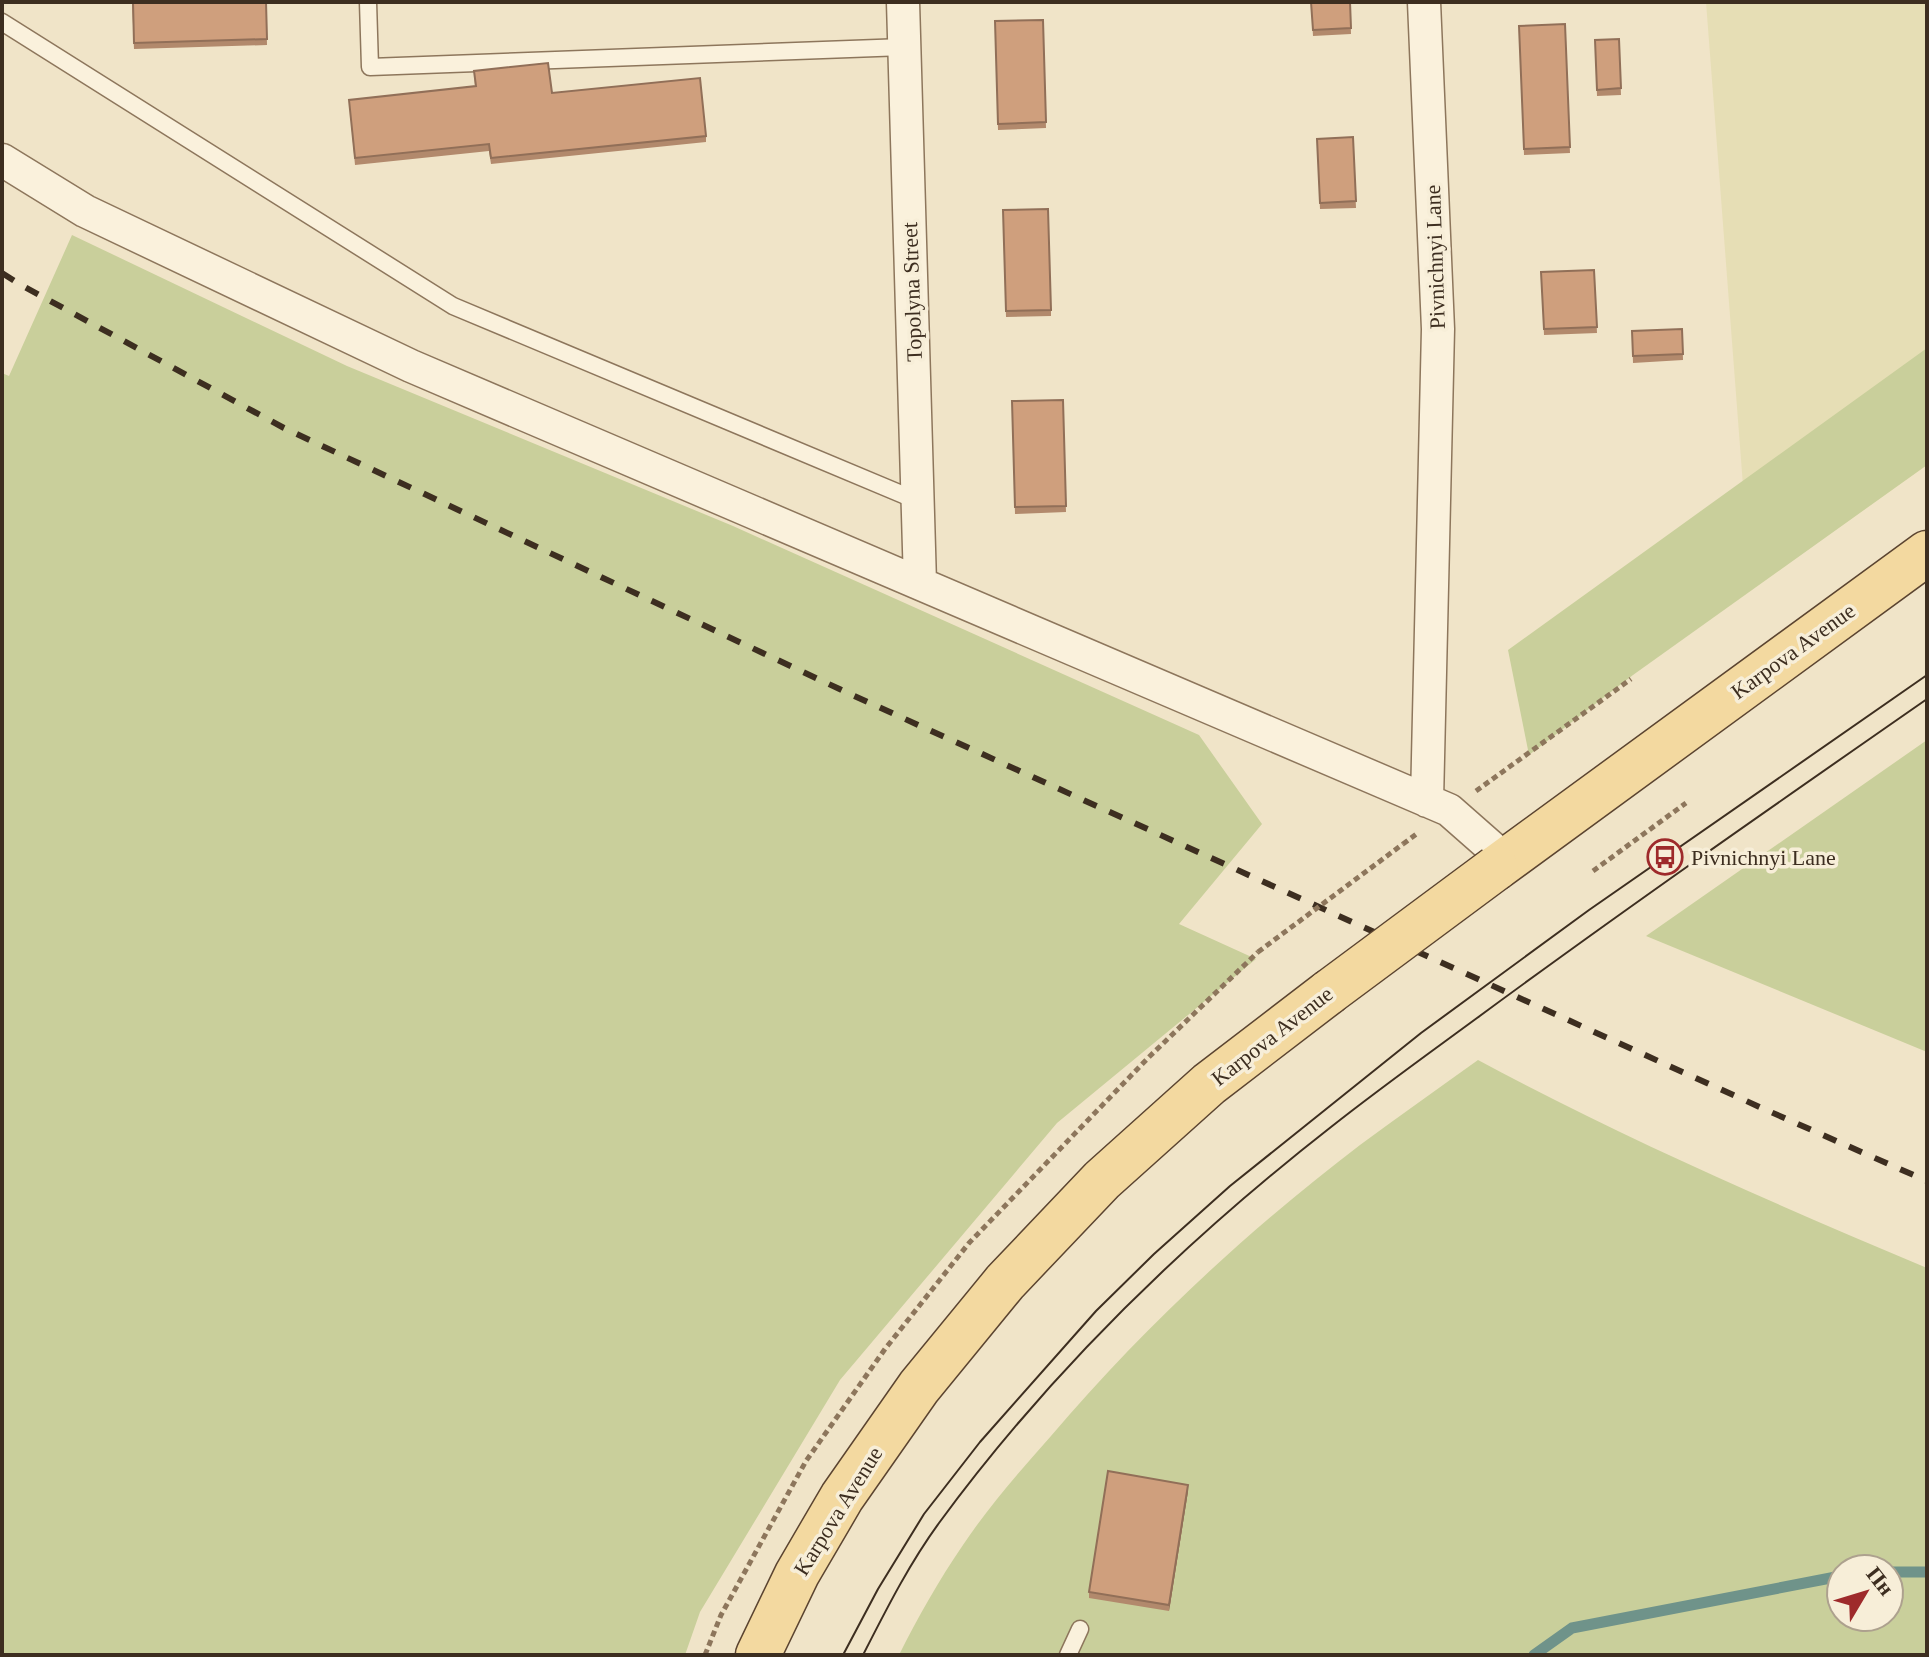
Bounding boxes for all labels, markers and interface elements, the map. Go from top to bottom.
street label: Pivnichnyi Lane [1420,184,1450,330]
street label: Topolyna Street [897,222,927,362]
street label: Karpova Avenue [1726,598,1860,704]
bus stop icon: Pivnichnyi Lane [1646,838,1684,876]
place label: Pivnichnyi Lane [1691,845,1836,870]
street label: Karpova Avenue [1206,981,1338,1091]
street label: Karpova Avenue [788,1442,888,1580]
north arrow [1825,1553,1905,1633]
text: Пн [1861,1562,1900,1601]

